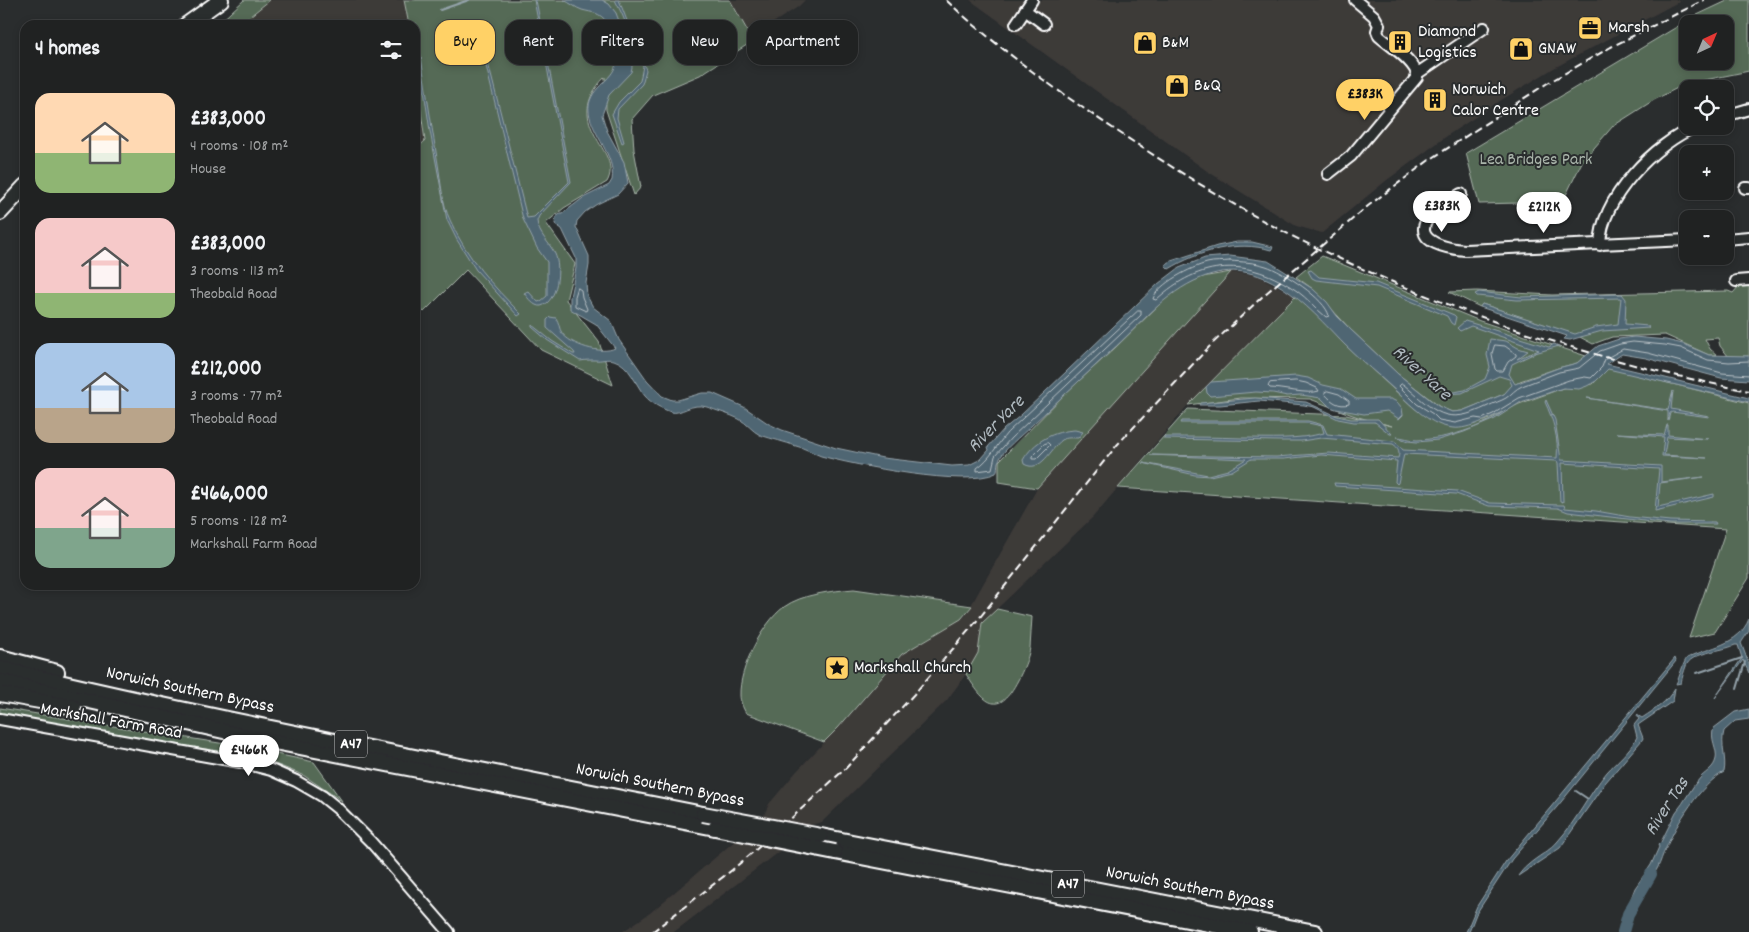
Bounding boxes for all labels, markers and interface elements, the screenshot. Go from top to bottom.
office icon: Marsh [1577,15,1603,41]
north arrow [1679,15,1734,70]
map controls [1679,15,1734,265]
place label: Marsh [1608,16,1650,41]
chip: Buy [435,20,495,65]
chip: Rent [505,20,572,65]
chip: Filters [582,20,663,65]
chip: New [673,20,737,65]
chip: Apartment [747,20,858,65]
place label: Diamond Logistics [1418,20,1477,66]
building icon: Diamond Logistics [1387,29,1413,55]
shop icon: B&M [1132,30,1158,56]
place label: B&M [1162,31,1189,56]
text: 4 homes [35,35,100,65]
icon: filters [377,36,405,64]
shop icon: GNAW [1508,36,1534,62]
place label: GNAW [1538,37,1577,62]
shop icon: B&Q [1164,73,1190,99]
place label: B&Q [1194,74,1221,99]
pin: £383K [1330,78,1400,121]
place label: Norwich Calor Centre [1452,78,1539,124]
button: locate [1679,80,1734,135]
text: £383K [1347,83,1383,106]
building icon: Norwich Calor Centre [1422,87,1448,113]
text: £383,000 [190,105,266,135]
icon: home [75,113,135,173]
text: 4 rooms · 108 m² [190,135,288,158]
button: + [1679,145,1734,200]
park label: Lea Bridges Park [1480,148,1592,173]
text: House [190,158,226,181]
pin: £383K [1407,190,1477,233]
pin: £212K [1509,192,1579,234]
text: £383K [1424,195,1460,218]
text: £212K [1528,196,1560,219]
button: − [1679,210,1734,265]
text: £383,000 [190,230,266,260]
icon: home [75,238,135,298]
text: 3 rooms · 113 m² [190,260,284,283]
text: Theobald Road [190,283,277,306]
water label: River Yare [1385,340,1458,409]
text: £212,000 [190,355,262,385]
icon: home [75,363,135,423]
text: 3 rooms · 77 m² [190,385,282,408]
water label: River Yare [962,389,1033,460]
text: Theobald Road [190,408,277,431]
text: £466,000 [190,480,268,510]
icon: home [75,488,135,548]
text: 5 rooms · 128 m² [190,510,287,533]
text: Markshall Farm Road [190,533,317,556]
place icon: Markshall Church [824,655,850,681]
place label: Markshall Church [854,656,971,681]
street label: Norwich Southern Bypass [104,661,276,721]
street label: Markshall Farm Road [38,697,184,747]
road number: A47 [335,731,367,758]
pin: £466K [214,734,284,777]
text: £466K [230,739,268,762]
street label: Norwich Southern Bypass [573,757,747,815]
water label: River Tas [1639,772,1698,842]
street label: Norwich Southern Bypass [1103,860,1277,918]
road number: A47 [1052,871,1084,898]

